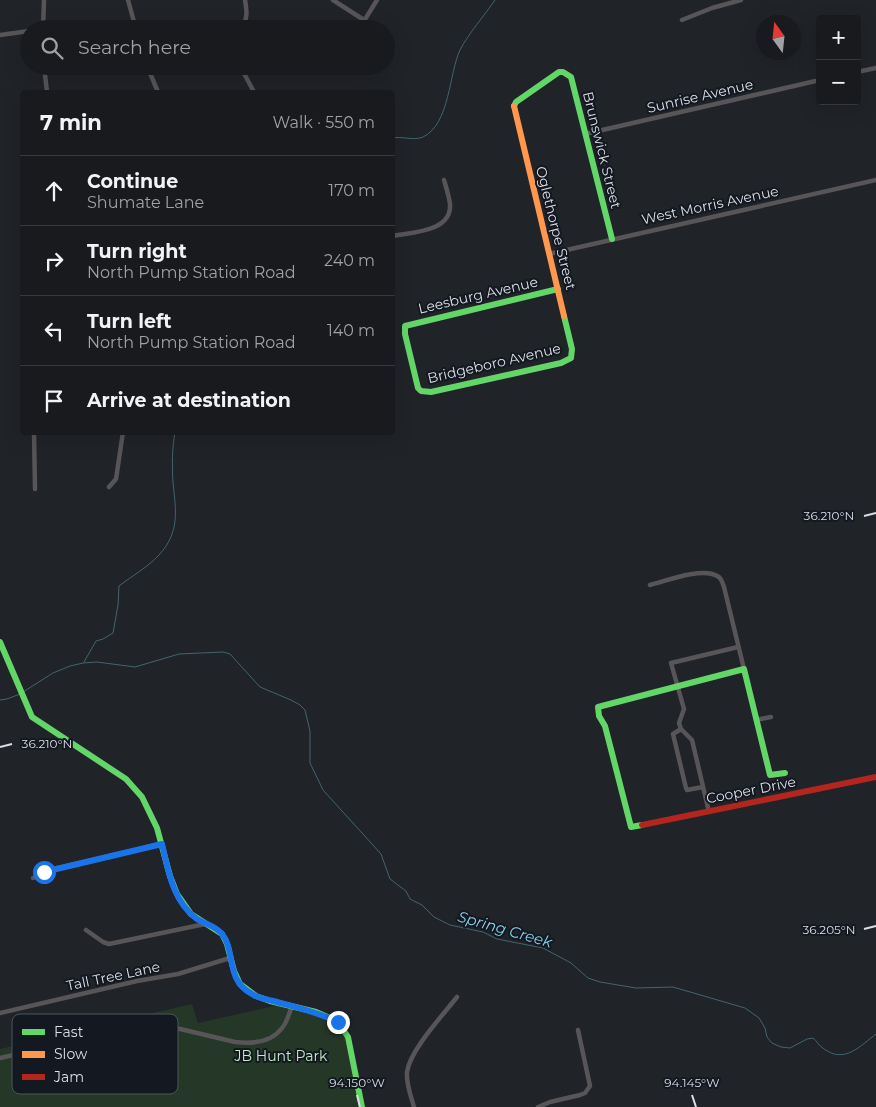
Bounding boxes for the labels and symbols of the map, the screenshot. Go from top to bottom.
north arrow [756,15,801,60]
street label: Sunrise Avenue [645,75,755,117]
street label: Brunswick Street [579,90,625,211]
street label: Oglethorpe Street [532,164,580,292]
street label: West Morris Avenue [640,182,780,228]
street label: Leesburg Avenue [416,272,540,318]
street label: Bridgeboro Avenue [426,339,562,387]
text: 36.210°N [804,508,854,523]
text: 36.210°N [22,736,72,751]
street label: Cooper Drive [705,772,797,808]
route start [33,861,56,884]
water label: Spring Creek [456,906,555,952]
text: 36.205°N [803,922,856,937]
street label: Tall Tree Lane [64,957,162,995]
route end [327,1011,350,1034]
legend [12,1014,178,1094]
text: Fast [54,1023,84,1041]
text: Slow [54,1045,88,1063]
park label: JB Hunt Park [234,1047,328,1065]
text: Jam [53,1068,84,1086]
text: 94.150°W [329,1075,385,1090]
text: 94.145°W [664,1075,720,1090]

